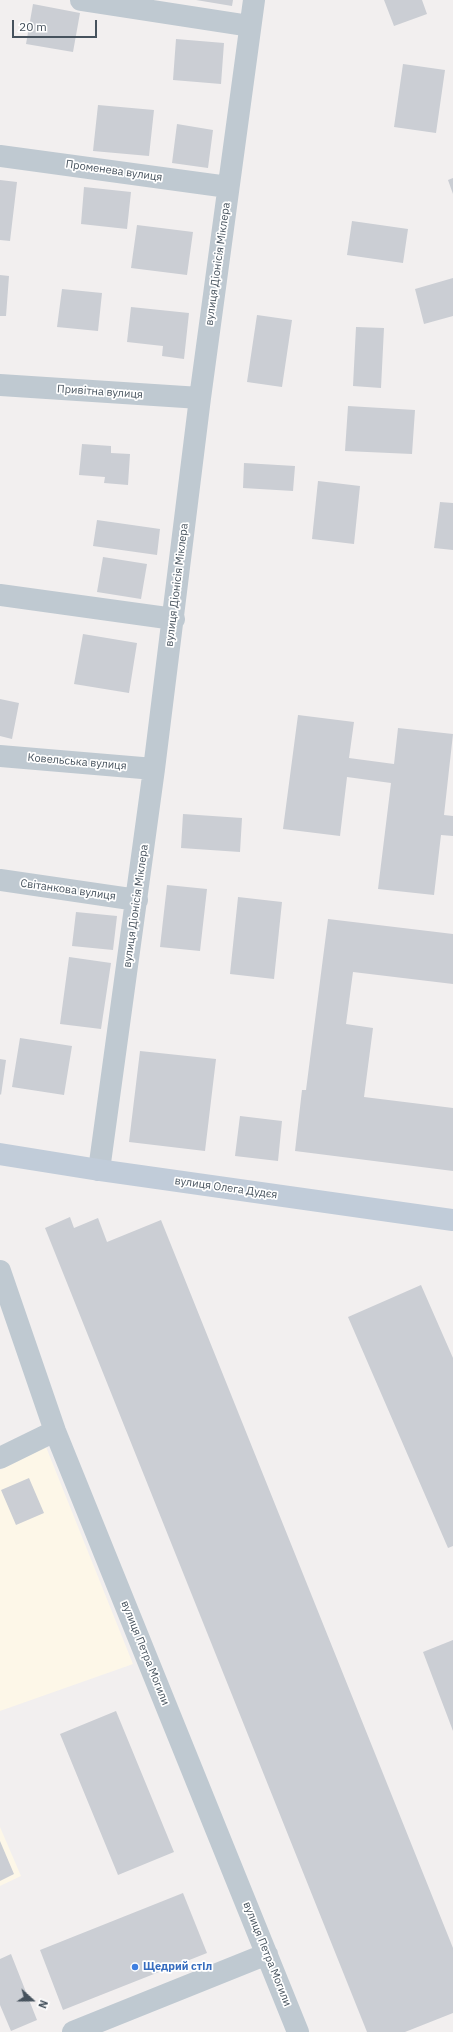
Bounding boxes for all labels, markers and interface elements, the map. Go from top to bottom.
scale bar [14,12,99,38]
text: 20 m [19,19,47,34]
street label: Променева вулиця [65,158,163,184]
street label: вулиця Діонісія Міклера [203,202,233,326]
street label: Привітна вулиця [57,382,143,402]
street label: вулиця Діонісія Міклера [163,523,191,647]
street label: Ковельська вулиця [27,751,127,773]
street label: вулиця Діонісія Міклера [121,844,151,968]
street label: Світанкова вулиця [19,877,117,903]
street label: вулиця Олега Дудєя [174,1174,278,1202]
street label: вулиця Петра Могили [118,1599,172,1707]
street label: вулиця Петра Могили [240,1900,294,2008]
place label: Щедрий стіл [143,1960,212,1974]
marker: Щедрий стіл [130,1962,140,1972]
north arrow [12,1980,52,2020]
text: N [35,1998,51,2011]

